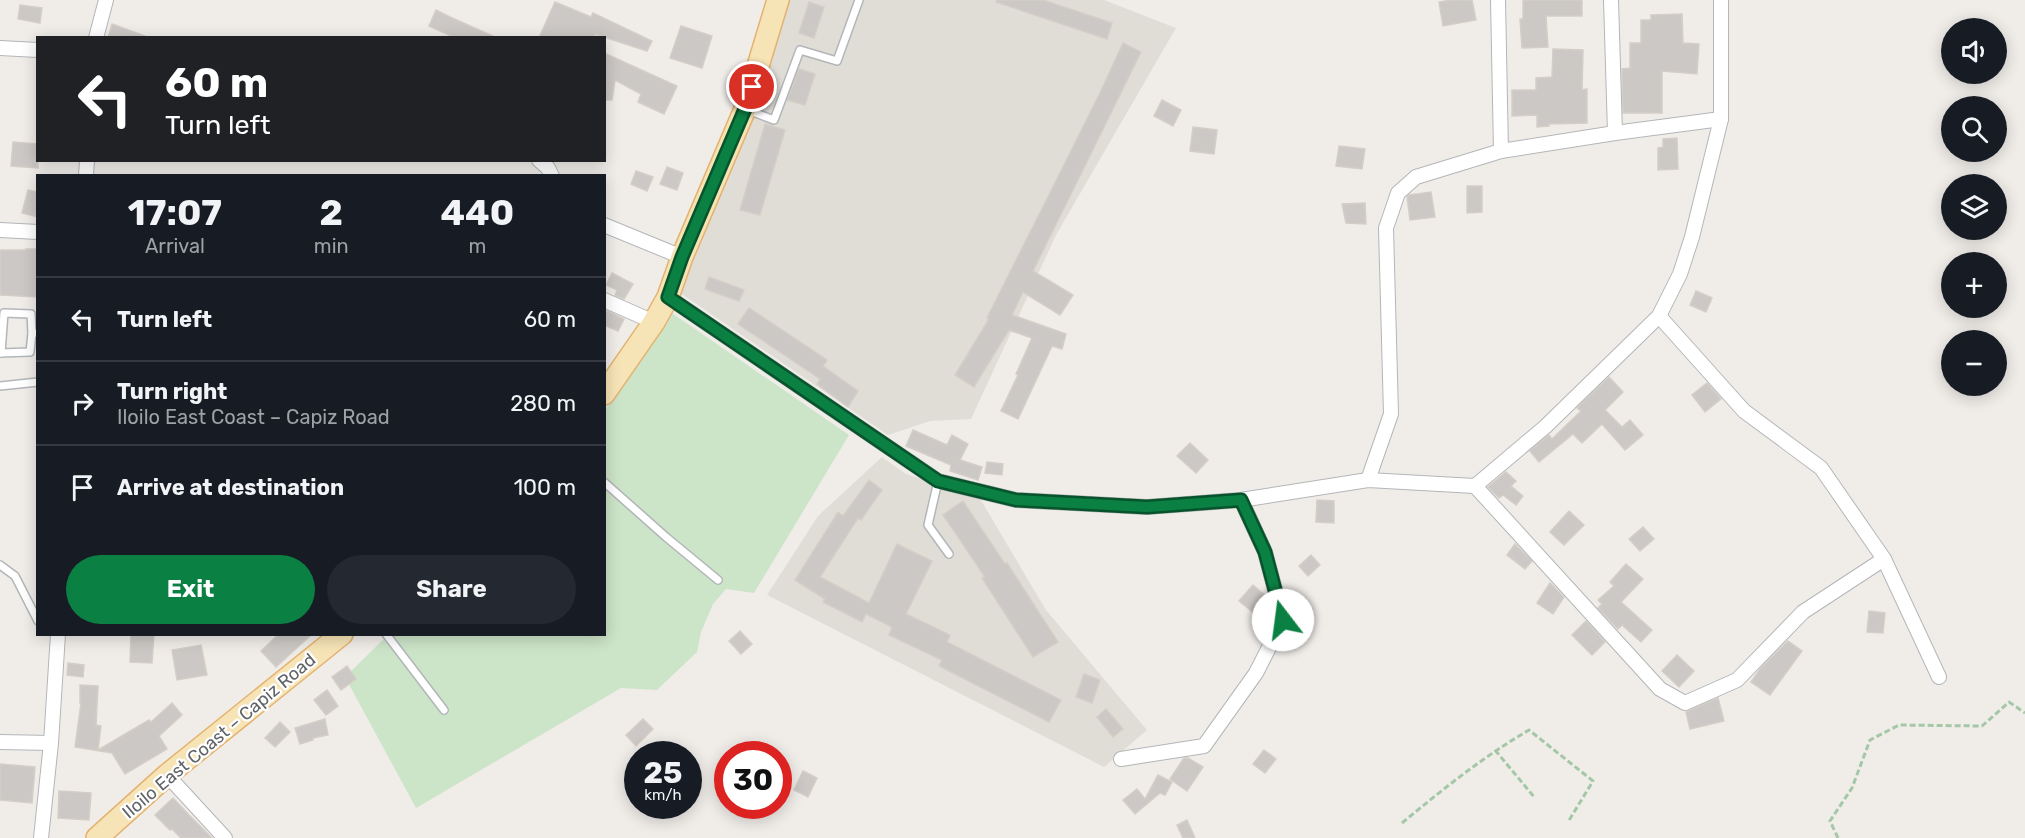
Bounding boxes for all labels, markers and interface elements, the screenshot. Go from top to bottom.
map controls [1941,18,2007,396]
button: sound [1941,18,2007,84]
text: 60 m [165,58,268,108]
icon: left [66,60,144,138]
pin [726,61,777,112]
icon: arrive [735,70,768,103]
button: search [1941,96,2007,162]
text: Turn left [165,109,270,141]
button: layers [1941,174,2007,240]
text: 17:07 [128,191,222,234]
text: 2 [320,191,343,234]
text: 440 [440,191,514,234]
text: Arrival [145,234,205,258]
text: min [314,234,349,258]
text: m [468,234,486,258]
button: + [1941,252,2007,318]
icon: left [66,303,99,336]
text: Turn left [117,306,212,333]
text: 60 m [524,306,576,333]
button: − [1941,330,2007,396]
text: Turn right [117,378,227,405]
icon: right [66,387,99,420]
text: 280 m [510,390,576,417]
text: Iloilo East Coast – Capiz Road [117,405,390,429]
icon: arrive [66,471,99,504]
text: Arrive at destination [117,474,344,501]
text: 100 m [514,474,576,501]
button: Exit [66,555,315,624]
button: Share [327,555,576,624]
position arrow [1251,588,1315,652]
street label: Iloilo East Coast – Capiz Road [118,649,320,823]
speed limit sign: 30 [714,741,792,819]
text: 25 [644,755,682,791]
text: km/h [644,786,682,804]

